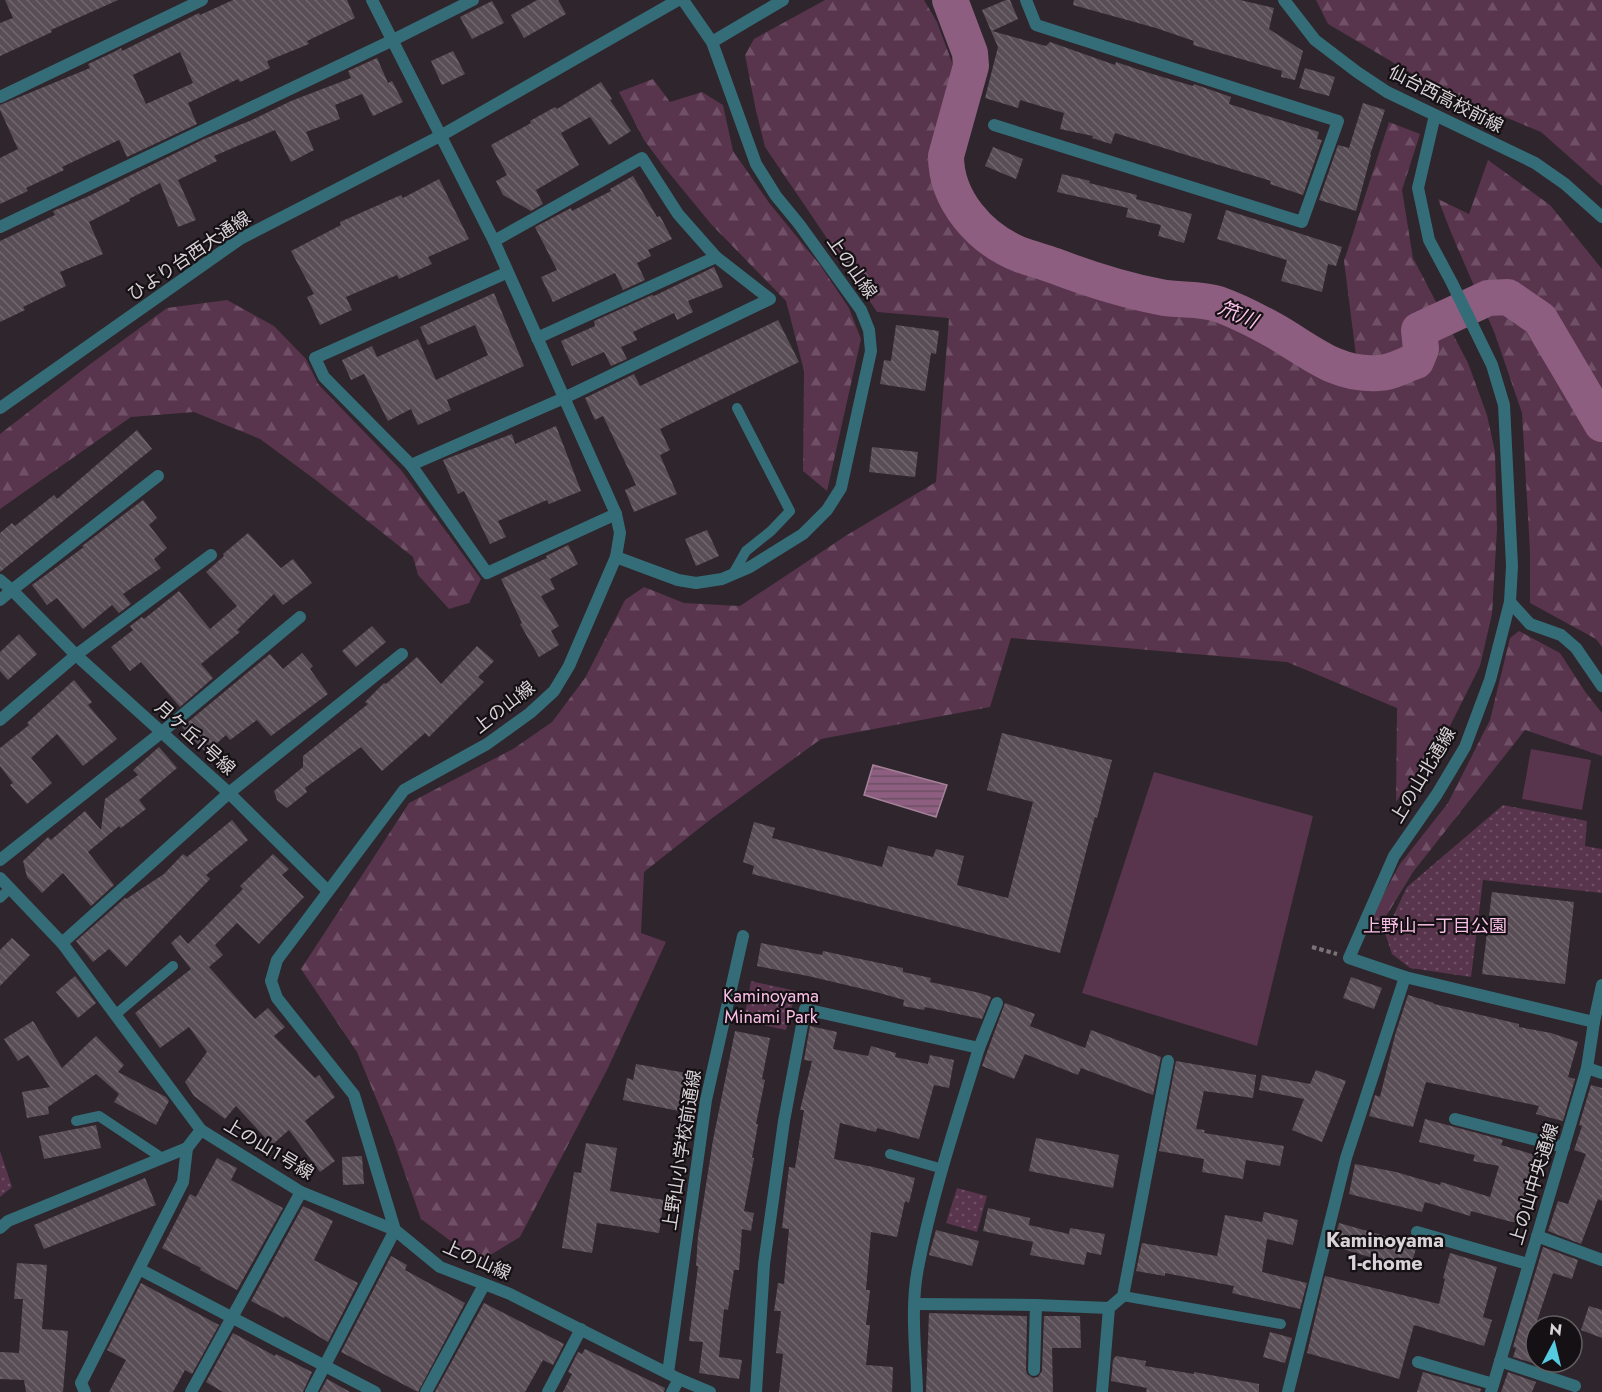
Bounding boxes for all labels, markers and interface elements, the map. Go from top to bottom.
street label: 仙台西高校前線 [1384,59,1508,139]
street label: ひより台西大通線 [122,205,256,307]
street label: 上の山線 [821,230,883,304]
water label: 笊川 [1214,293,1264,336]
street label: 上の山線 [468,675,540,739]
street label: 月ケ丘１号線 [149,695,241,781]
street label: 上の山北通線 [1384,722,1462,828]
park label: 上野山一丁目公園 [1363,913,1507,939]
park label: Kaminoyama Minami Park [723,983,819,1030]
street label: 上野山小学校前通線 [656,1068,708,1232]
street label: 上の山１号線 [219,1112,319,1186]
street label: 上の山中央通線 [1503,1120,1565,1248]
district label: Kaminoyama 1-chome [1326,1226,1444,1278]
street label: 上の山線 [439,1233,515,1287]
north arrow [1524,1314,1584,1374]
text: N [1548,1317,1563,1342]

